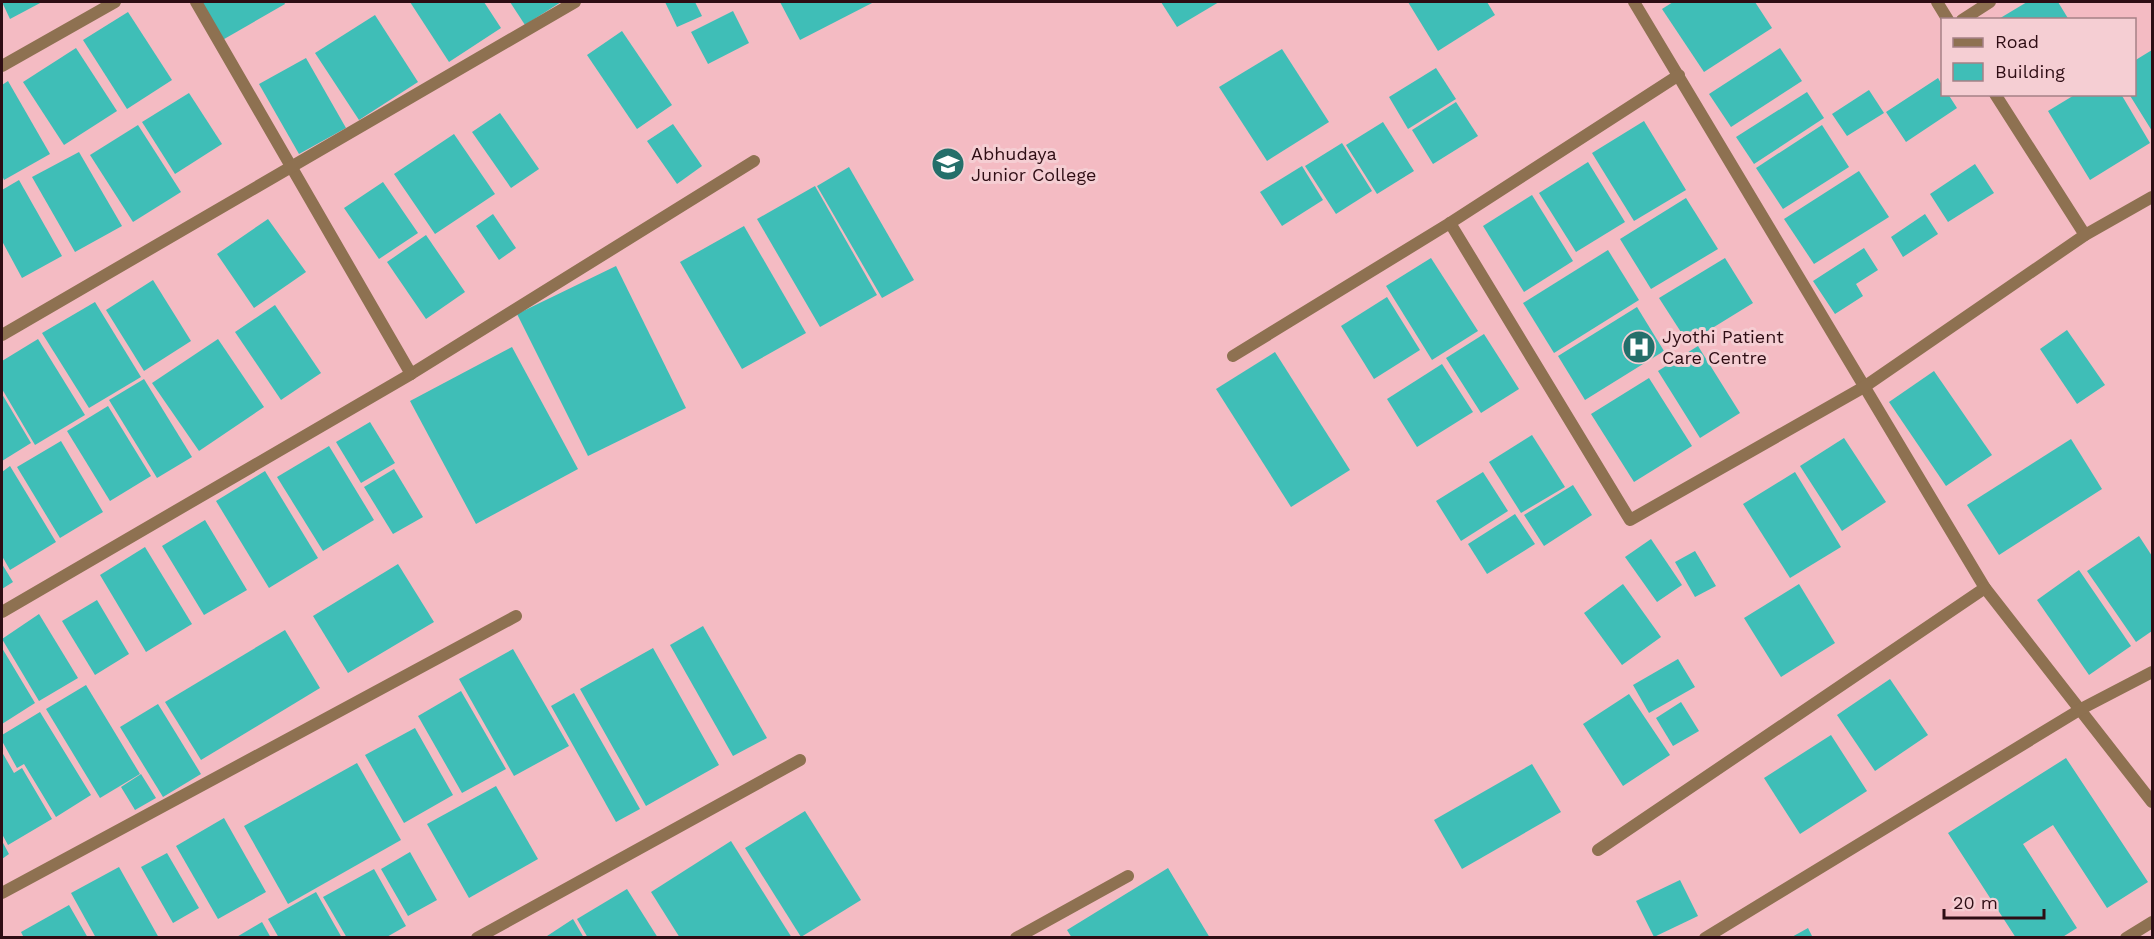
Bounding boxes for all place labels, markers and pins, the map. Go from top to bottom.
place label: Abhudaya Junior College [971,143,1096,185]
school or university icon: Abhudaya Junior College [930,146,966,182]
place label: Jyothi Patient Care Centre [1662,326,1784,368]
hospital icon: Jyothi Patient Care Centre [1621,329,1657,365]

